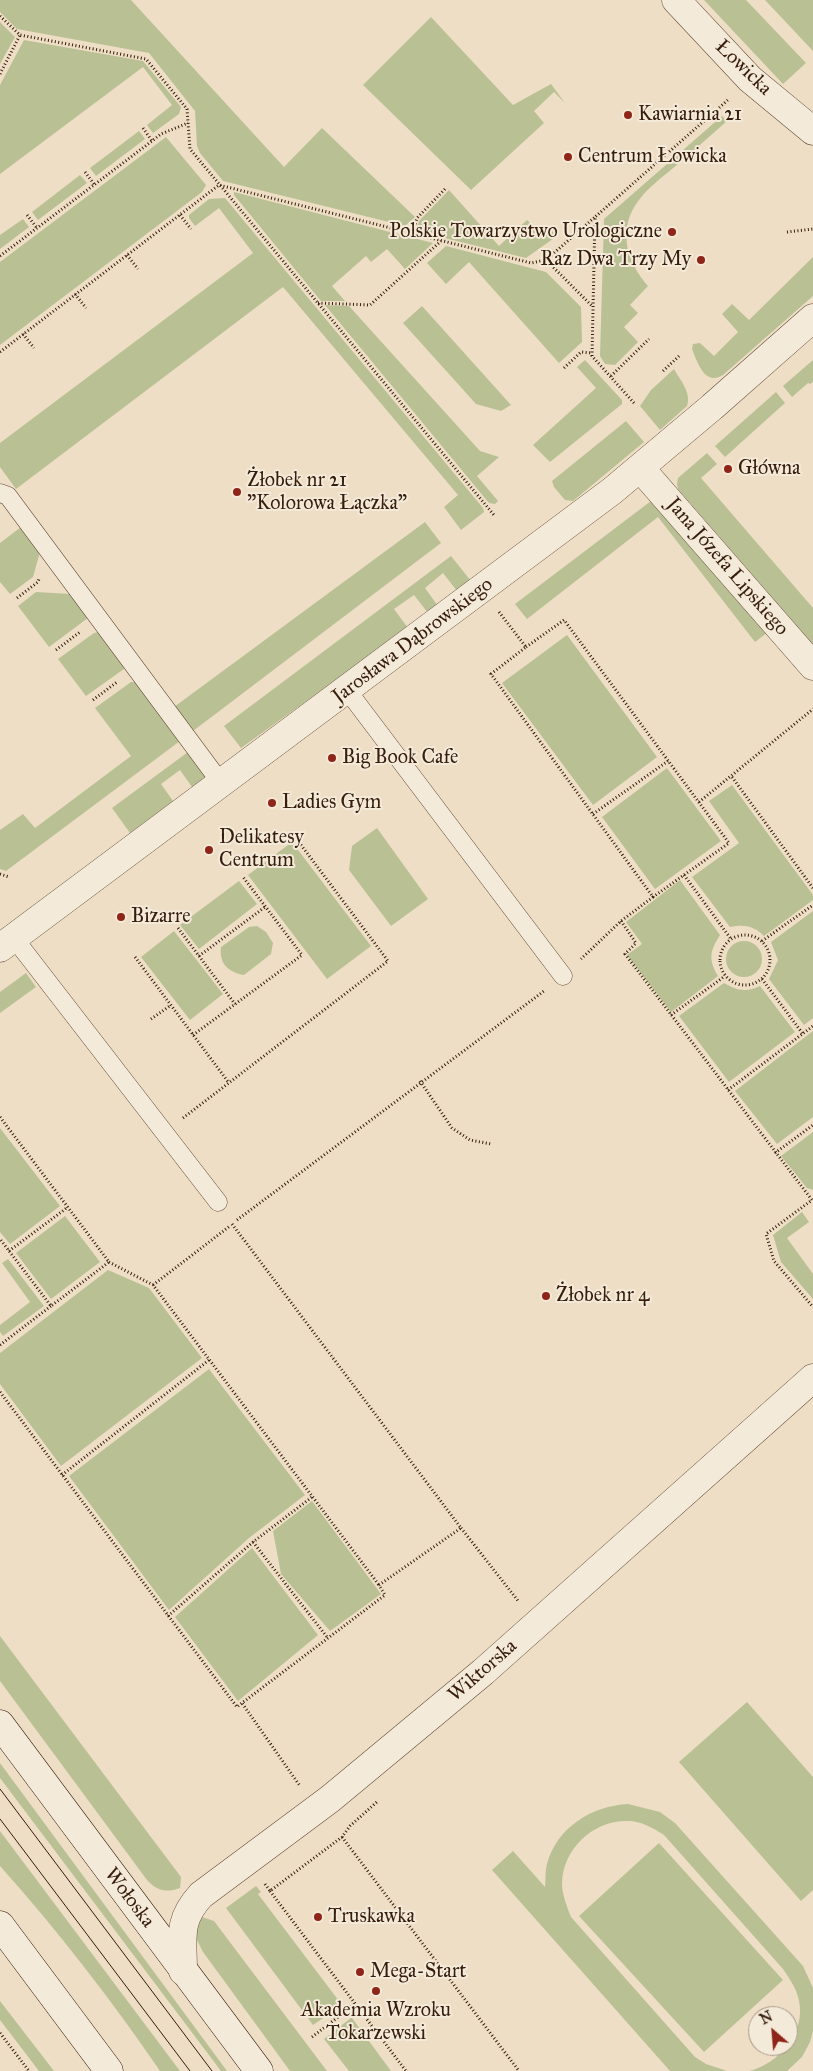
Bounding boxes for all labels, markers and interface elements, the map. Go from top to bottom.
street label: Łowicka [710,35,776,101]
place label: Kawiarnia 21 [638,103,742,127]
marker: Kawiarnia 21 [622,109,634,121]
place label: Centrum Łowicka [578,145,727,169]
marker: Centrum Łowicka [562,151,574,163]
place label: Polskie Towarzystwo Urologiczne [389,220,662,244]
marker: Polskie Towarzystwo Urologiczne [666,226,678,238]
place label: Raz Dwa Trzy My [540,248,691,272]
marker: Raz Dwa Trzy My [695,254,707,266]
place label: Główna [738,457,800,481]
marker: Główna [722,463,734,475]
place label: Żłobek nr 21 "Kolorowa Łączka" [247,469,407,516]
marker: Żłobek nr 21 "Kolorowa Łączka" [231,486,243,498]
street label: Jana Józefa Lipskiego [661,493,793,641]
street label: Jarosława Dąbrowskiego [328,573,498,709]
place label: Big Book Cafe [342,746,458,770]
marker: Big Book Cafe [326,752,338,764]
place label: Ladies Gym [282,791,381,815]
marker: Ladies Gym [266,797,278,809]
place label: Delikatesy Centrum [219,826,304,873]
marker: Delikatesy Centrum [203,844,215,856]
place label: Bizarre [131,905,191,929]
marker: Bizarre [115,911,127,923]
place label: Żłobek nr 4 [556,1284,649,1308]
marker: Żłobek nr 4 [540,1290,552,1302]
street label: Wiktorska [444,1635,522,1707]
street label: Wołoska [99,1863,159,1933]
place label: Truskawka [328,1905,415,1929]
marker: Truskawka [312,1911,324,1923]
place label: Mega-Start [370,1960,466,1984]
marker: Mega-Start [354,1966,366,1978]
marker: Akademia Wzroku Tokarzewski [370,1985,382,1997]
place label: Akademia Wzroku Tokarzewski [301,1999,451,2046]
north arrow [748,2006,798,2056]
text: N [757,2008,776,2028]

